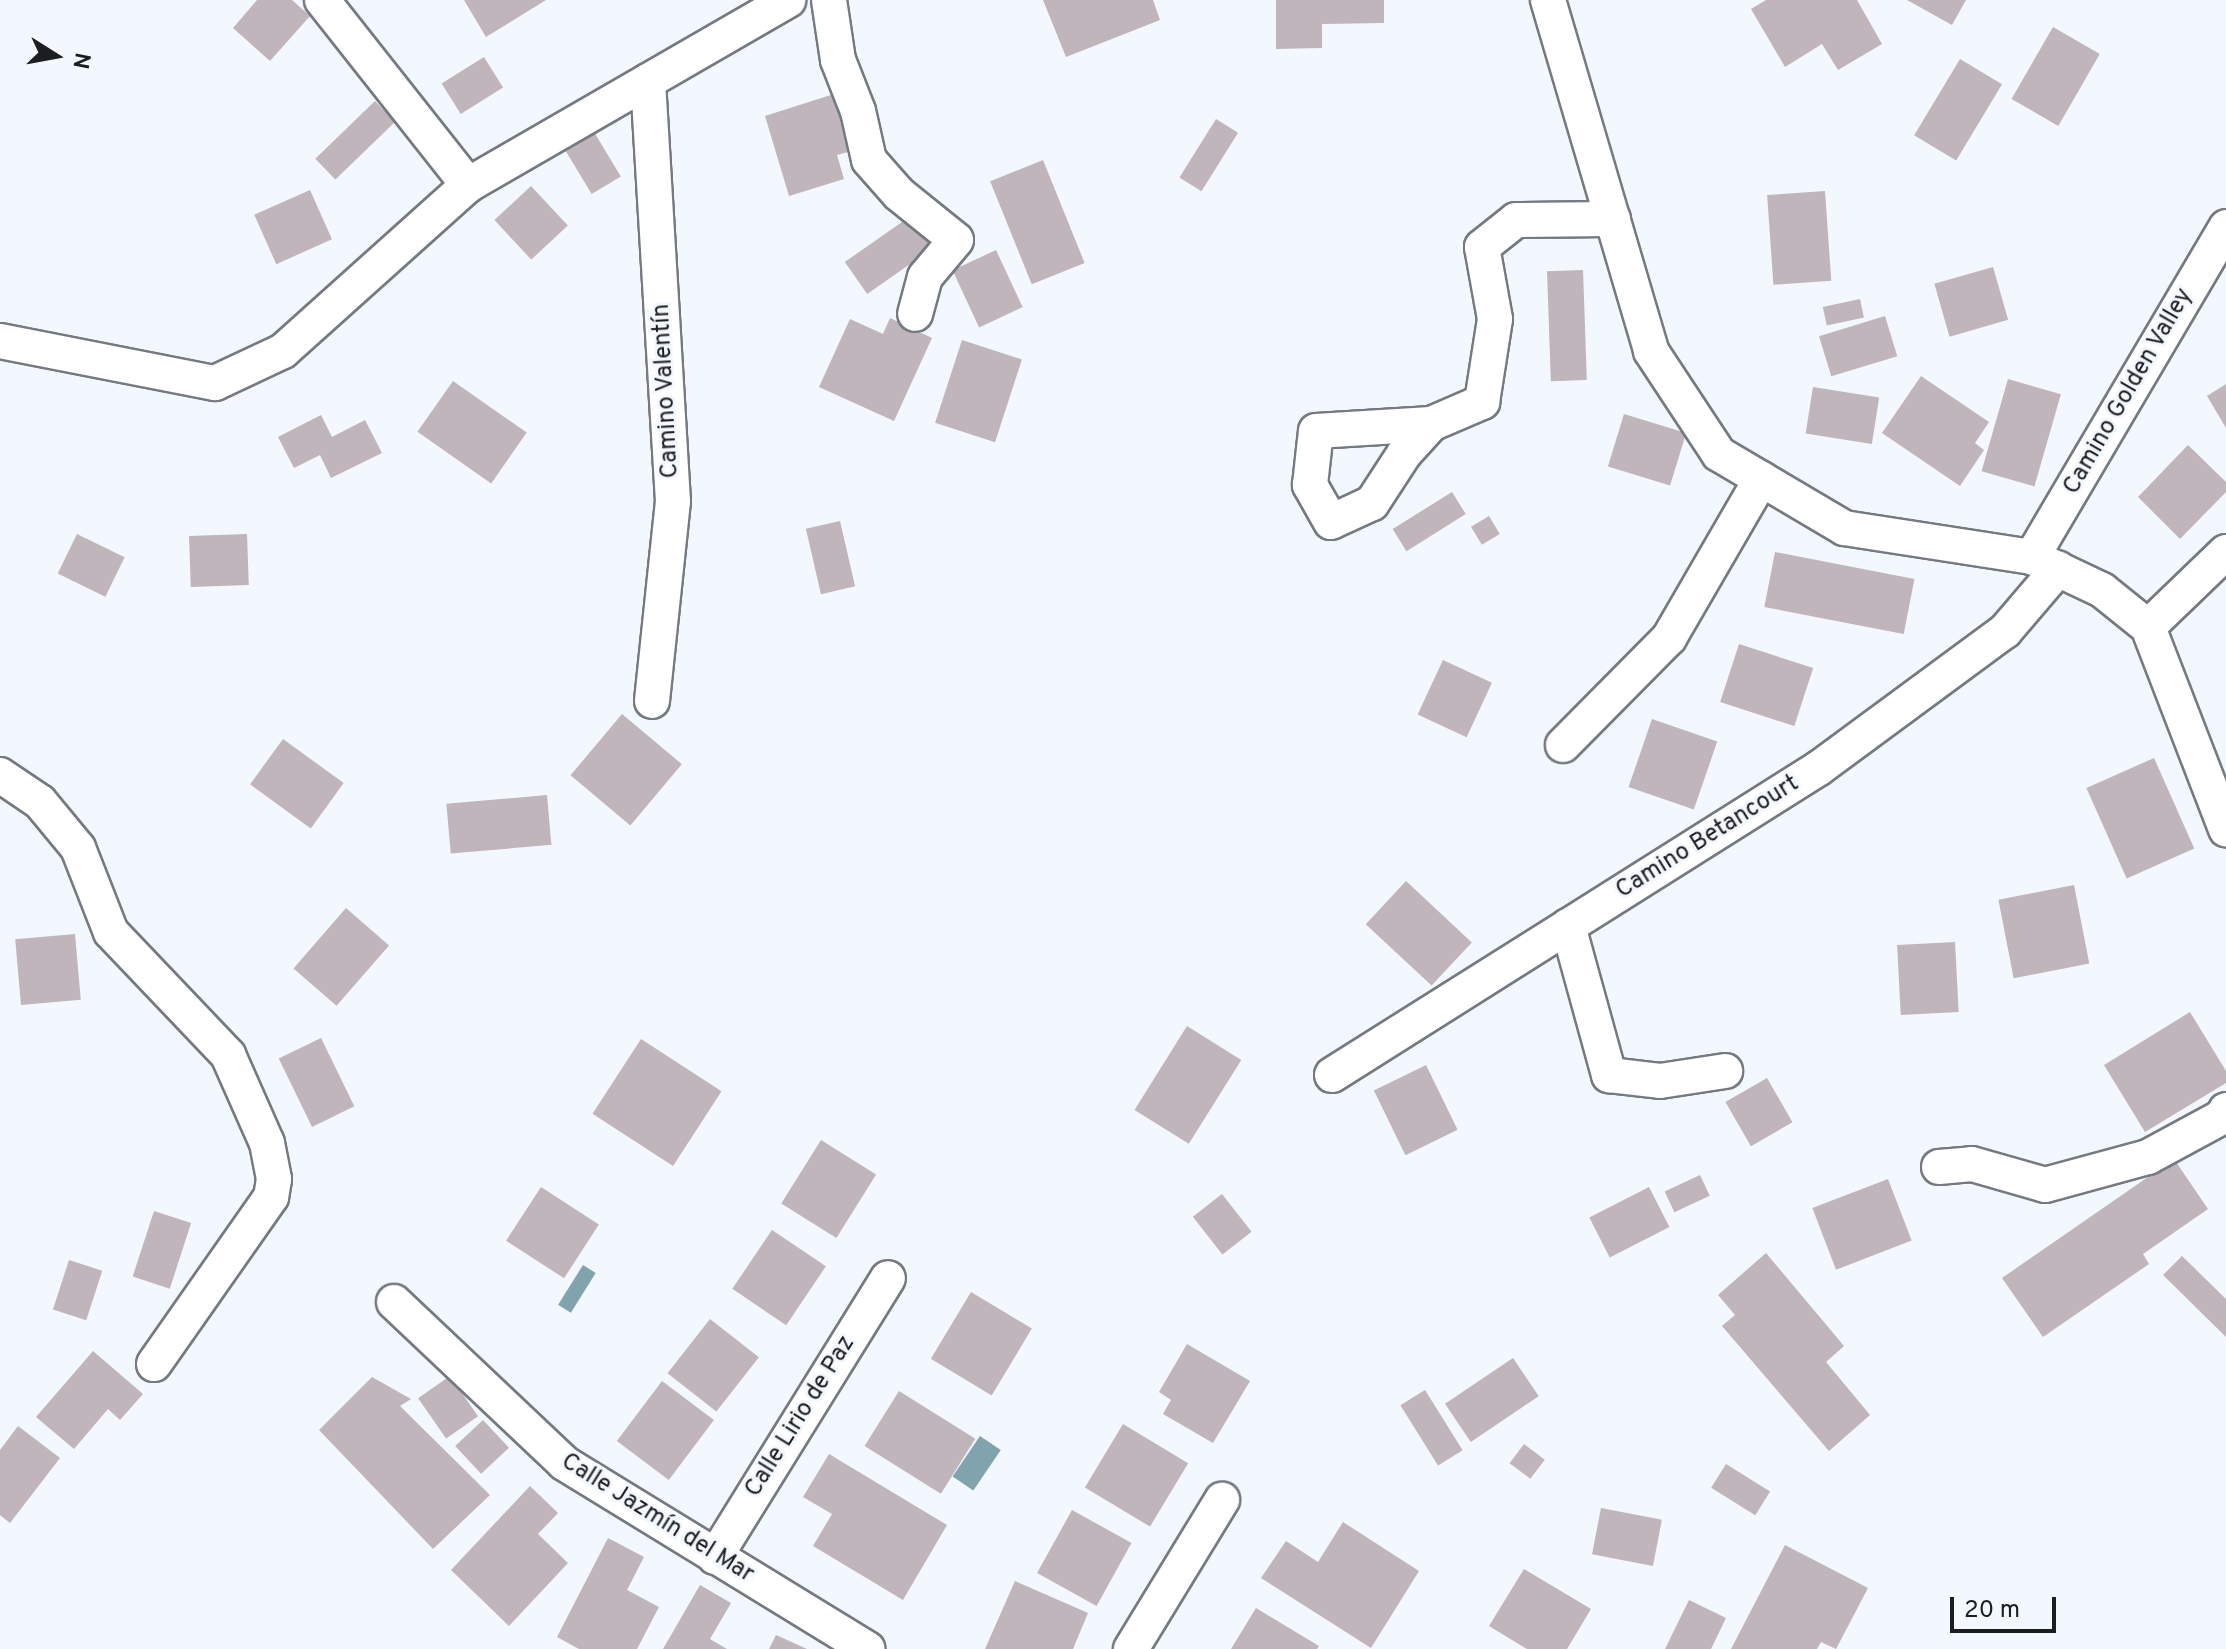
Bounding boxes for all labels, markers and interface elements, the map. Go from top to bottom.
north arrow [16,16,96,96]
text: N [65,50,95,71]
street label: Camino Golden Valley [2058,283,2200,501]
street label: Camino Valentín [648,303,686,479]
street label: Camino Betancourt [1611,770,1805,906]
street label: Calle Lirio de Paz [740,1331,862,1503]
street label: Calle Jazmín del Mar [555,1448,759,1590]
scale bar [1954,1581,2060,1631]
text: 20 m [1964,1596,2020,1626]

